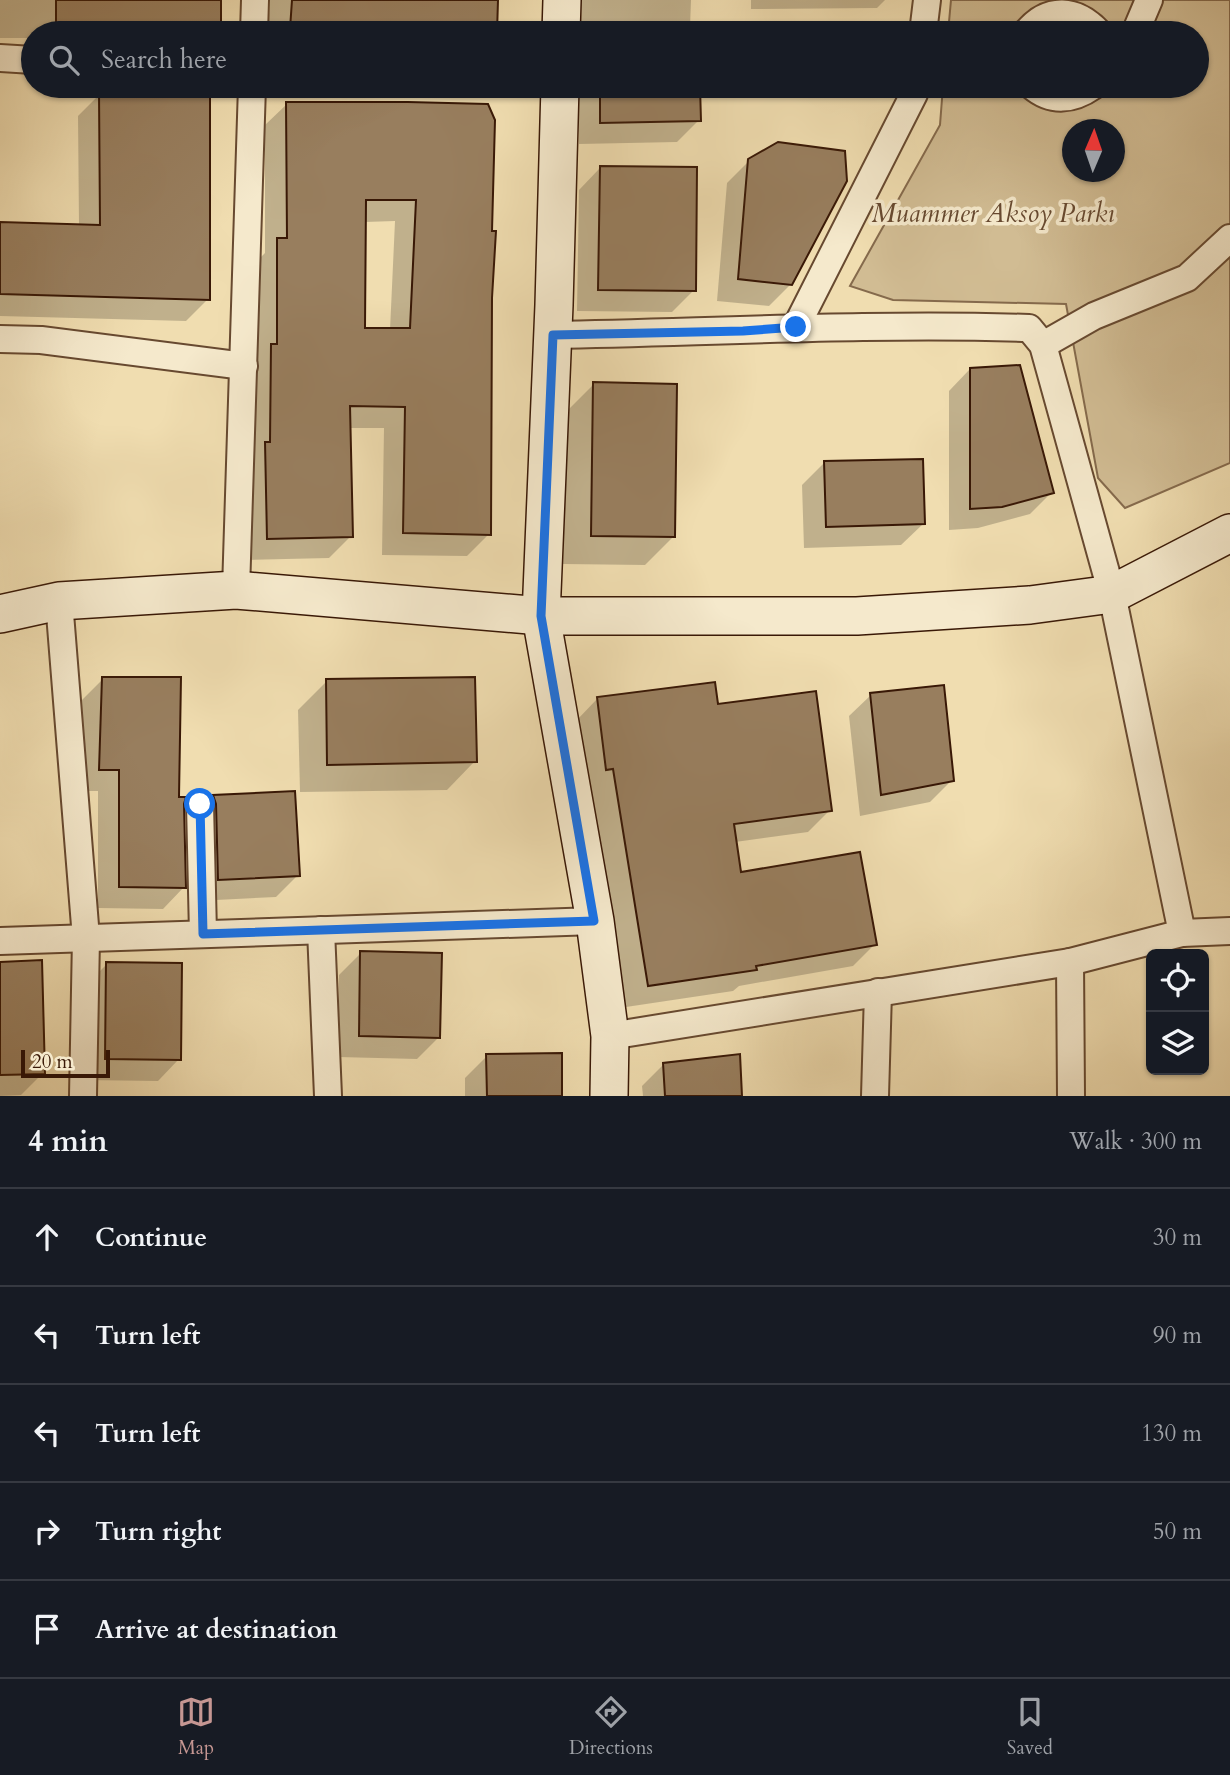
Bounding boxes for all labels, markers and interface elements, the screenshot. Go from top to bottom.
search box [21,21,1209,98]
icon: search [45,41,83,79]
text: Search here [101,42,227,77]
north arrow [1062,119,1125,182]
park label: Muammer Aksoy Parkı [871,196,1115,231]
route end [780,311,811,342]
route start [184,788,215,819]
map controls [1146,949,1209,1075]
button: locate [1146,949,1209,1012]
button: layers [1146,1012,1209,1075]
scale bar [21,1047,110,1079]
text: 20 m [32,1049,73,1075]
text: 4 min [28,1121,108,1162]
text: Walk · 300 m [1069,1126,1202,1157]
icon: ahead [28,1218,66,1256]
text: Continue [95,1220,207,1255]
text: 30 m [1153,1222,1202,1253]
icon: left [28,1316,66,1354]
text: Turn left [95,1318,200,1353]
text: 90 m [1153,1320,1202,1351]
icon: left [28,1414,66,1452]
text: Turn left [95,1416,200,1451]
text: 130 m [1141,1418,1202,1449]
icon: right [28,1512,66,1550]
text: Turn right [95,1514,222,1549]
text: 50 m [1153,1516,1202,1547]
icon: arrive [28,1610,66,1648]
text: Arrive at destination [95,1612,338,1647]
tab: Map [177,1693,215,1761]
tab: Directions [569,1693,653,1761]
tab: Saved [1007,1693,1053,1761]

